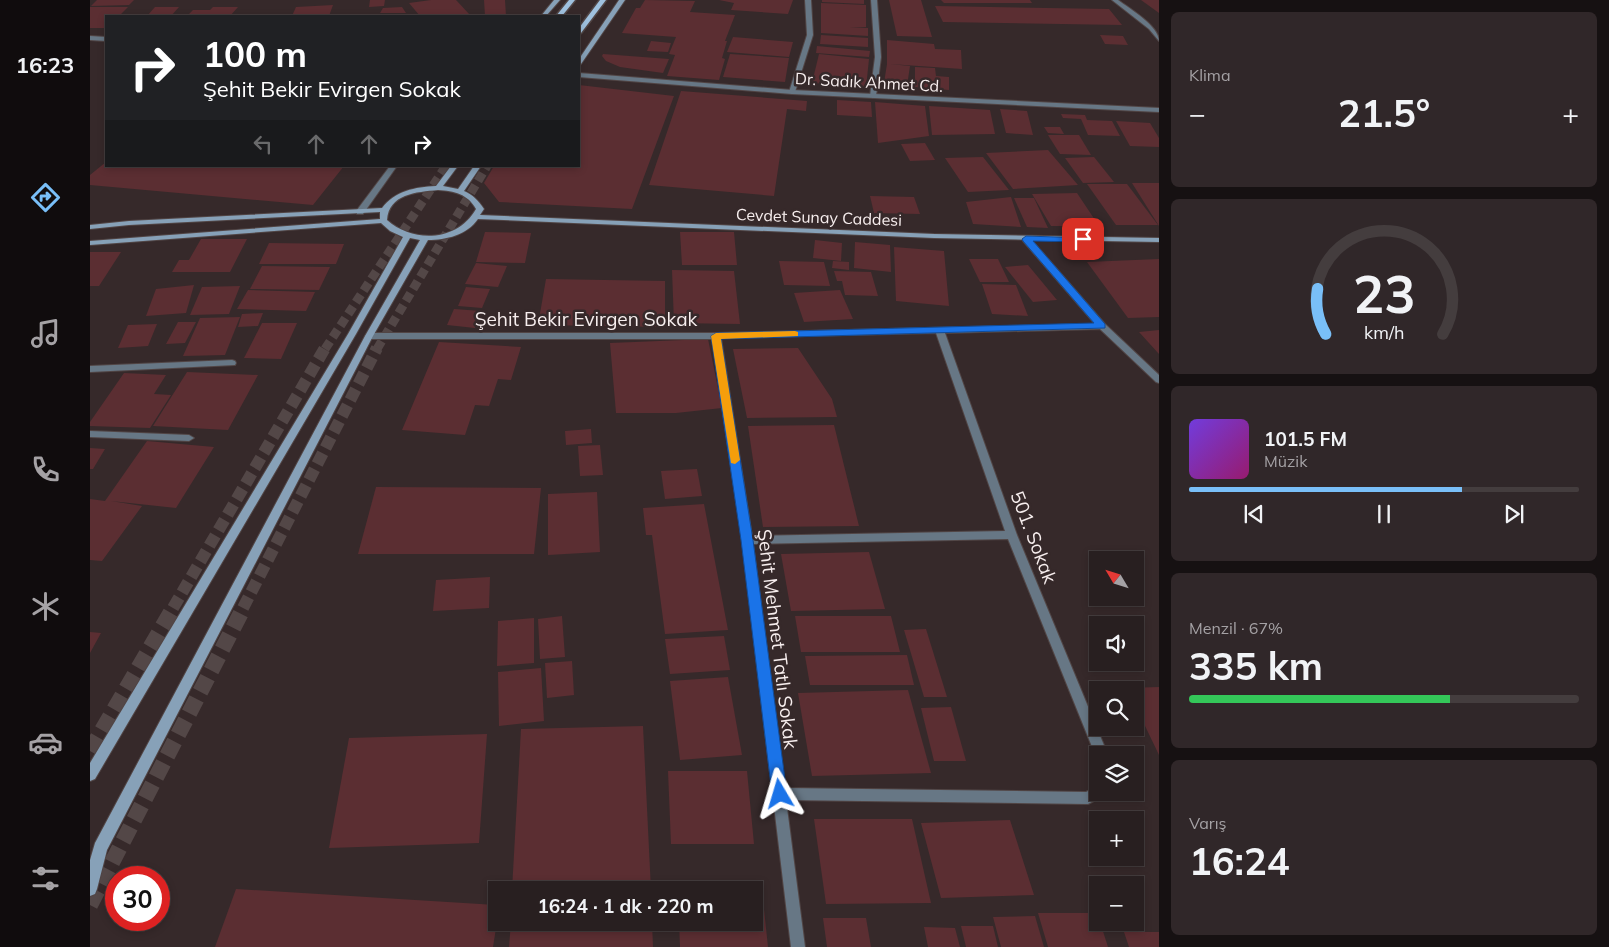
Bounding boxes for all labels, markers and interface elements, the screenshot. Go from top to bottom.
text: 100 m [203,32,307,76]
icon: right [120,35,185,100]
text: 16:23 [16,51,74,79]
text: Klima [1189,65,1231,85]
street label: Dr. Sadık Ahmet Cd. [795,68,943,96]
text: Şehit Bekir Evirgen Sokak [203,75,461,103]
text: 21.5° [1338,89,1430,137]
text: − [1189,96,1206,131]
text: + [1562,96,1579,131]
icon: left [249,130,277,158]
icon: ahead [302,130,330,158]
icon: ahead [355,130,383,158]
icon: right [408,130,436,158]
icon: directions [28,180,63,215]
street label: Cevdet Sunay Caddesi [736,204,902,230]
pin [1062,218,1104,260]
icon: arrive [1069,225,1097,253]
text: 23 [1353,261,1415,326]
street label: Şehit Bekir Evirgen Sokak [475,307,698,331]
icon: music [28,316,63,351]
text: km/h [1364,321,1404,343]
text: 101.5 FM [1264,427,1347,451]
text: Müzik [1264,451,1307,471]
icon: phone [28,452,63,487]
street label: 501. Sokak [1005,487,1063,587]
icon: previous [1240,500,1268,528]
icon: pause [1370,500,1398,528]
icon: next [1500,500,1528,528]
street label: Şehit Mehmet Tatlı Sokak [753,528,803,751]
north arrow [1089,551,1144,606]
map controls [1089,551,1144,931]
icon: climate [28,589,63,624]
button: sound [1089,616,1144,671]
text: Menzil · 67% [1189,618,1283,638]
text: 335 km [1189,642,1323,690]
button: search [1089,681,1144,736]
icon: car [28,725,63,760]
button: layers [1089,746,1144,801]
position arrow [753,767,805,819]
button: + [1089,811,1144,866]
text: Varış [1189,813,1226,833]
text: 16:24 [1189,837,1290,885]
icon: filters [28,861,63,896]
speed limit sign: 30 [105,866,170,931]
button: − [1089,876,1144,931]
text: 16:24 · 1 dk · 220 m [537,894,714,918]

